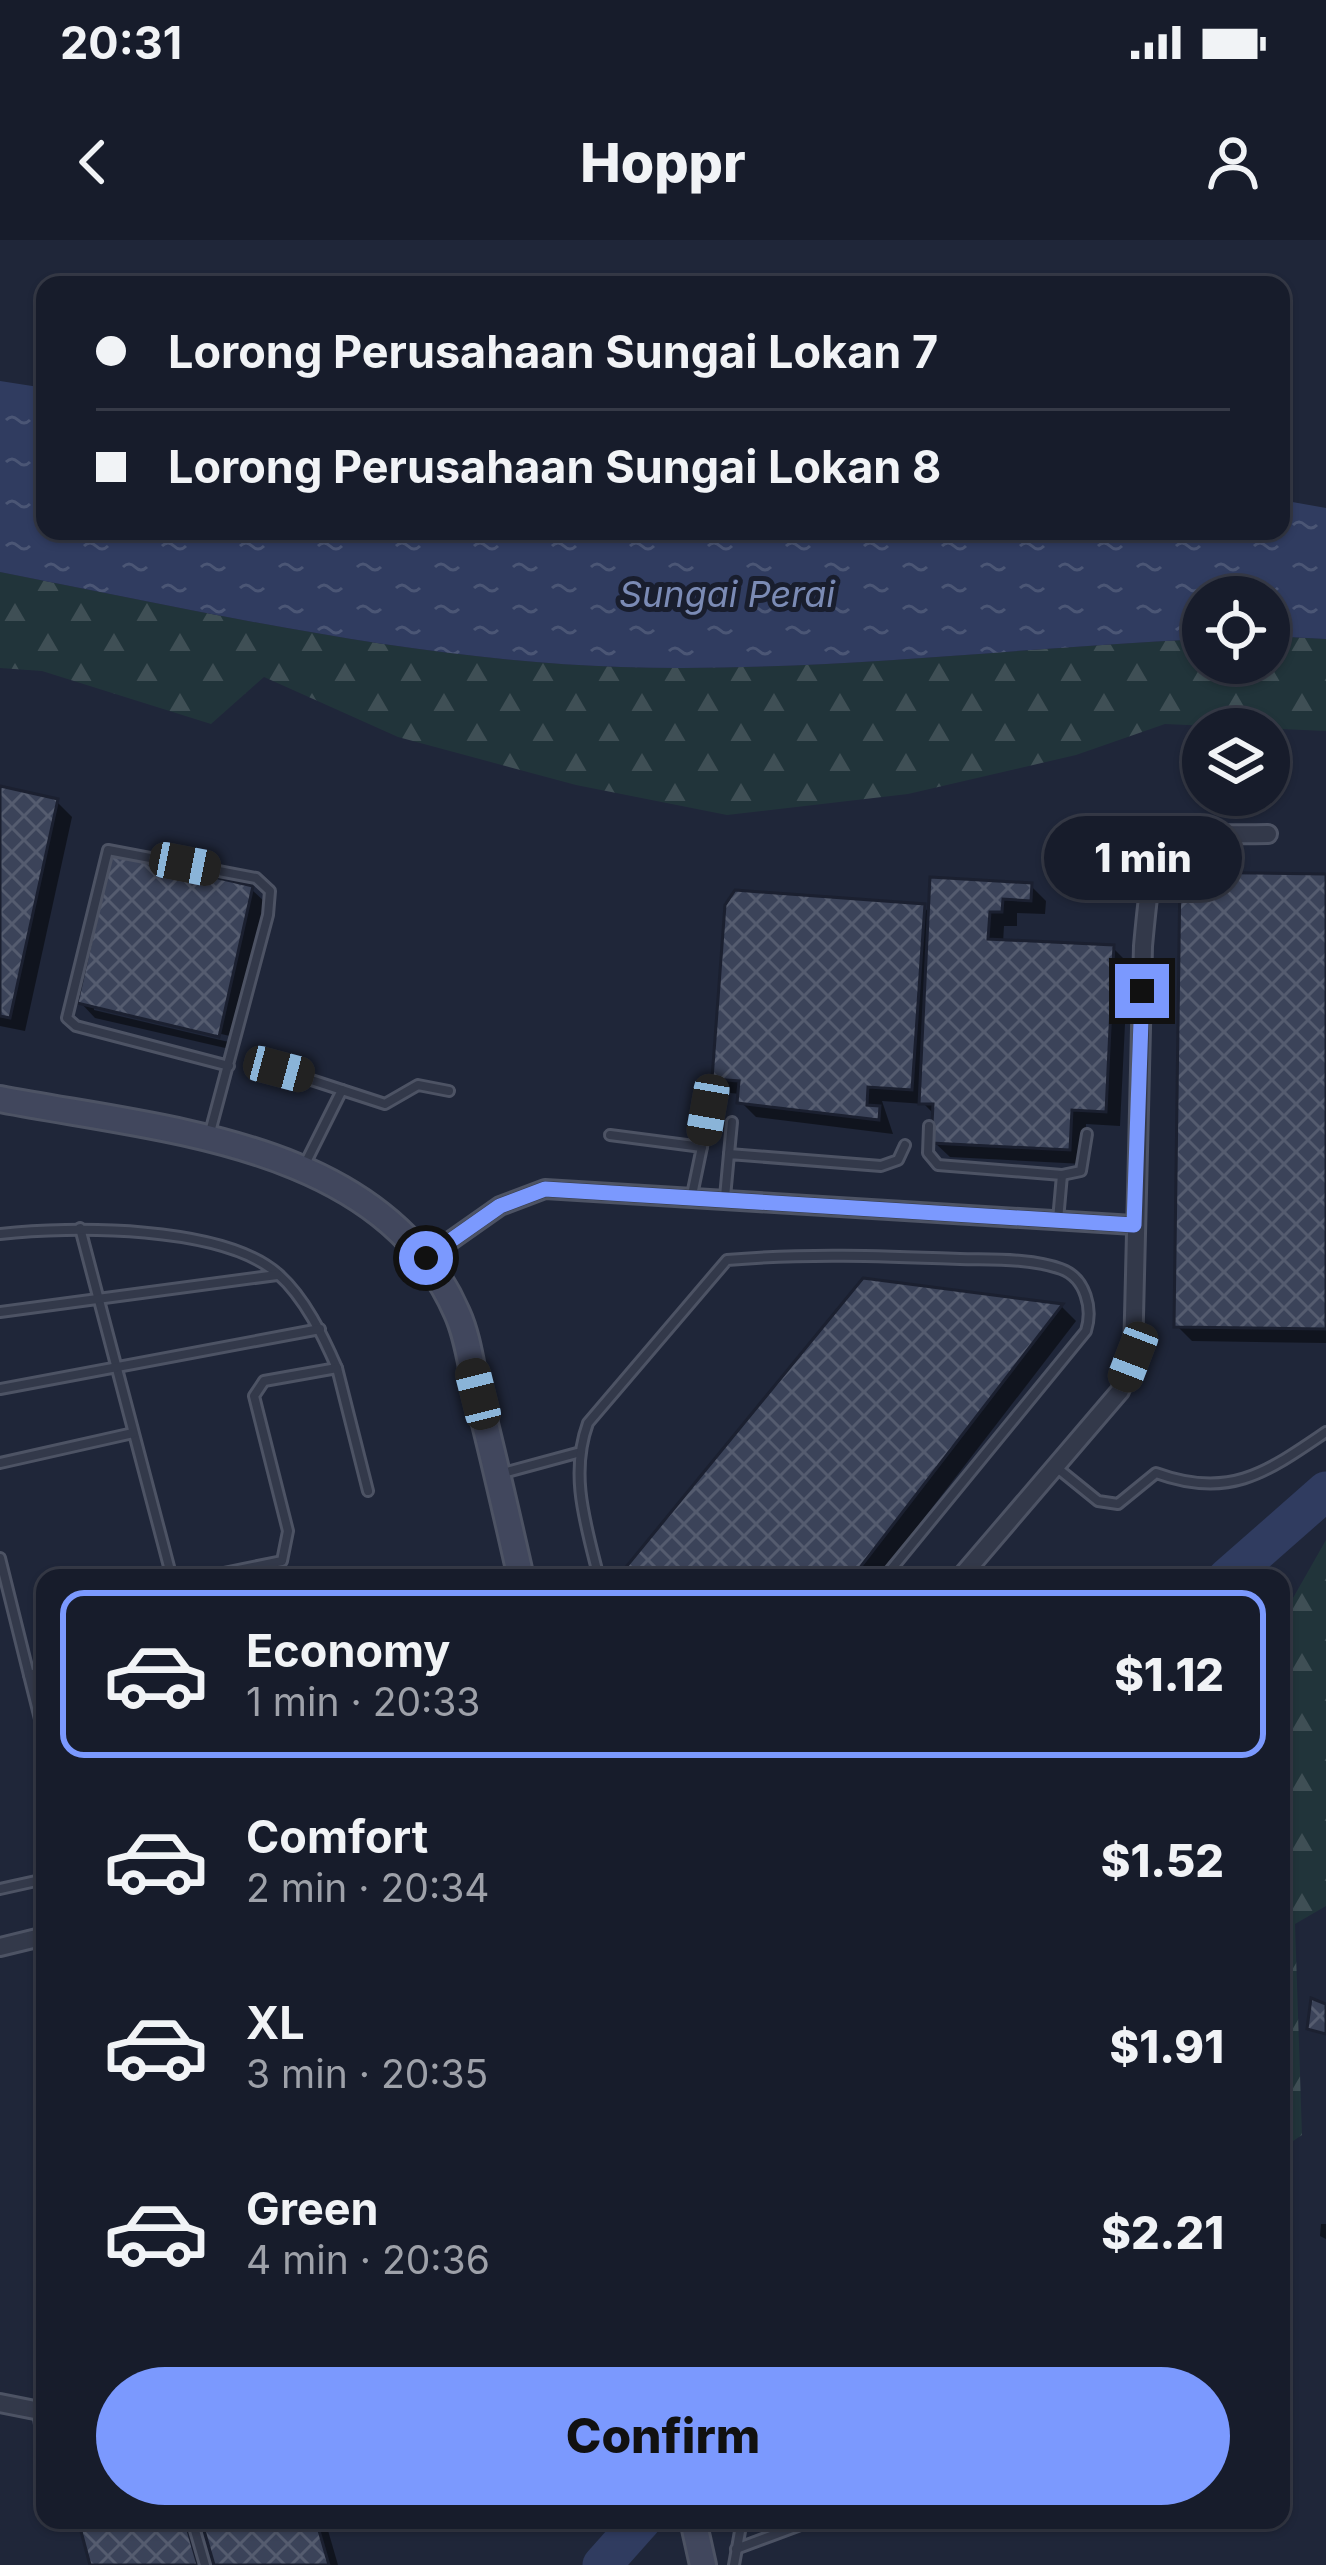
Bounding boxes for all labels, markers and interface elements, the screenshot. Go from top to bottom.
text: 20:31 [60,15,182,70]
icon: back [60,129,126,195]
icon: person [1200,129,1266,195]
text: Hoppr [580,130,746,195]
text: Lorong Perusahaan Sungai Lokan 7 [168,324,938,379]
text: Lorong Perusahaan Sungai Lokan 8 [168,439,941,494]
water label: Sungai Perai [619,572,836,616]
map controls [1182,576,1290,816]
button: locate [1182,576,1290,684]
button: layers [1182,708,1290,816]
callout: 1 min [1043,817,1241,901]
text: 1 min [1094,834,1192,881]
car [146,839,224,889]
route end [1115,964,1169,1018]
car [240,1042,318,1096]
car [684,1071,732,1149]
route start [399,1231,453,1285]
car [1103,1317,1163,1397]
car [452,1355,504,1433]
icon: car [102,1620,210,1728]
text: Economy [246,1623,450,1678]
text: $1.12 [1114,1647,1224,1702]
text: 1 min · 20:33 [246,1678,480,1725]
icon: car [102,1806,210,1914]
text: Comfort [246,1809,428,1864]
text: $1.52 [1101,1833,1224,1888]
text: 2 min · 20:34 [246,1864,489,1911]
icon: car [102,1992,210,2100]
text: XL [246,1995,305,2050]
text: $1.91 [1110,2019,1224,2074]
text: 3 min · 20:35 [246,2050,488,2097]
icon: car [102,2178,210,2286]
text: Green [246,2181,379,2236]
text: $2.21 [1101,2205,1224,2260]
text: 4 min · 20:36 [246,2236,490,2283]
button: Confirm [96,2367,1230,2505]

